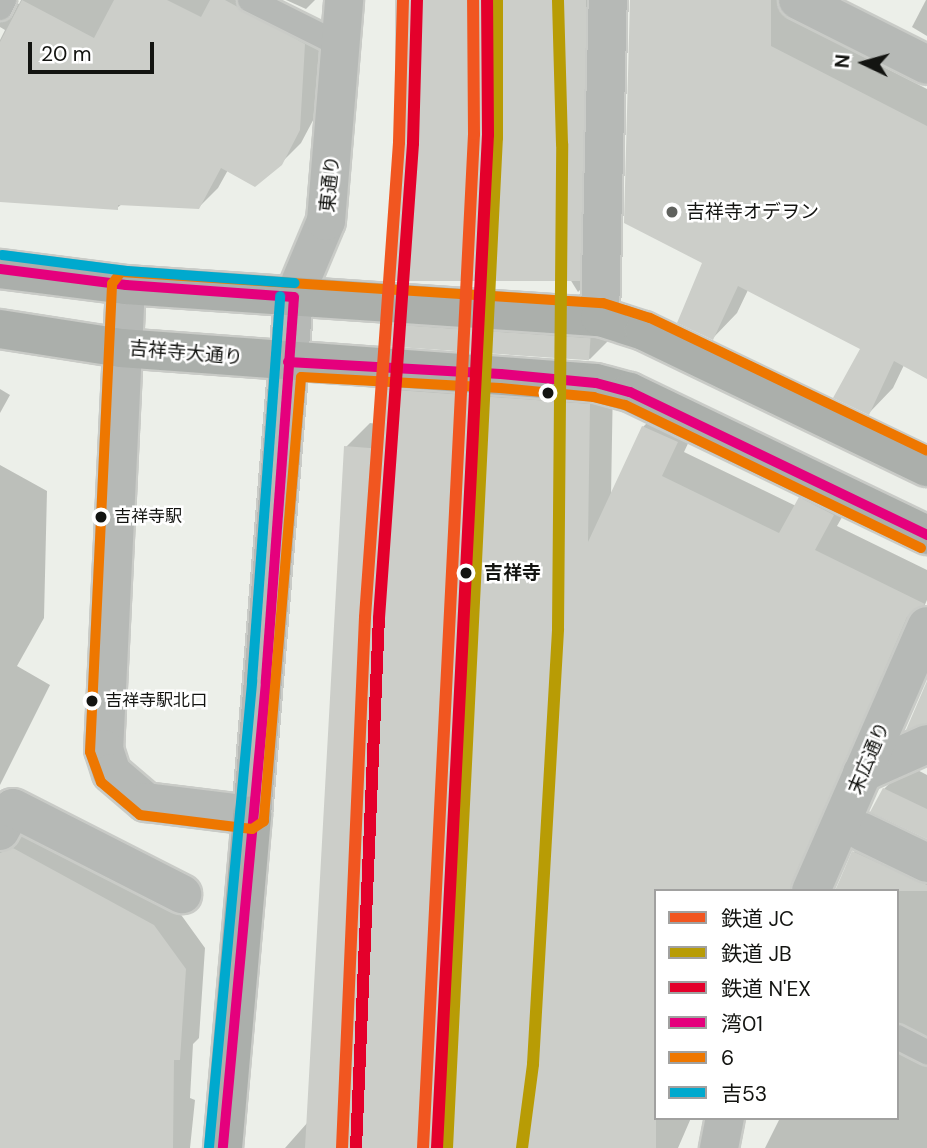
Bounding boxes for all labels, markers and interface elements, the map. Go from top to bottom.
scale bar [32,28,158,72]
north arrow [829,28,899,98]
text: 20 m [41,40,92,68]
text: N [830,53,856,69]
street label: 東通り [316,154,344,214]
place label: 吉祥寺オデヲン [686,201,819,223]
marker: 吉祥寺オデヲン [664,204,680,220]
street label: 吉祥寺大通り [128,337,244,369]
unlabelled marker [541,386,555,400]
place label: 吉祥寺駅 [114,507,182,527]
marker: 吉祥寺駅 [94,510,108,524]
marker: 吉祥寺 [454,561,478,585]
place label: 吉祥寺 [484,562,541,584]
place label: 吉祥寺駅北口 [105,691,207,711]
marker: 吉祥寺駅北口 [85,694,99,708]
street label: 末広通り [844,719,894,797]
legend [654,889,899,1120]
text: 鉄道 JC [721,905,794,933]
text: 鉄道 JB [721,940,792,968]
text: 鉄道 N'EX [721,975,811,1003]
text: 湾01 [721,1010,763,1038]
text: 6 [721,1044,734,1072]
text: 吉53 [721,1080,767,1108]

